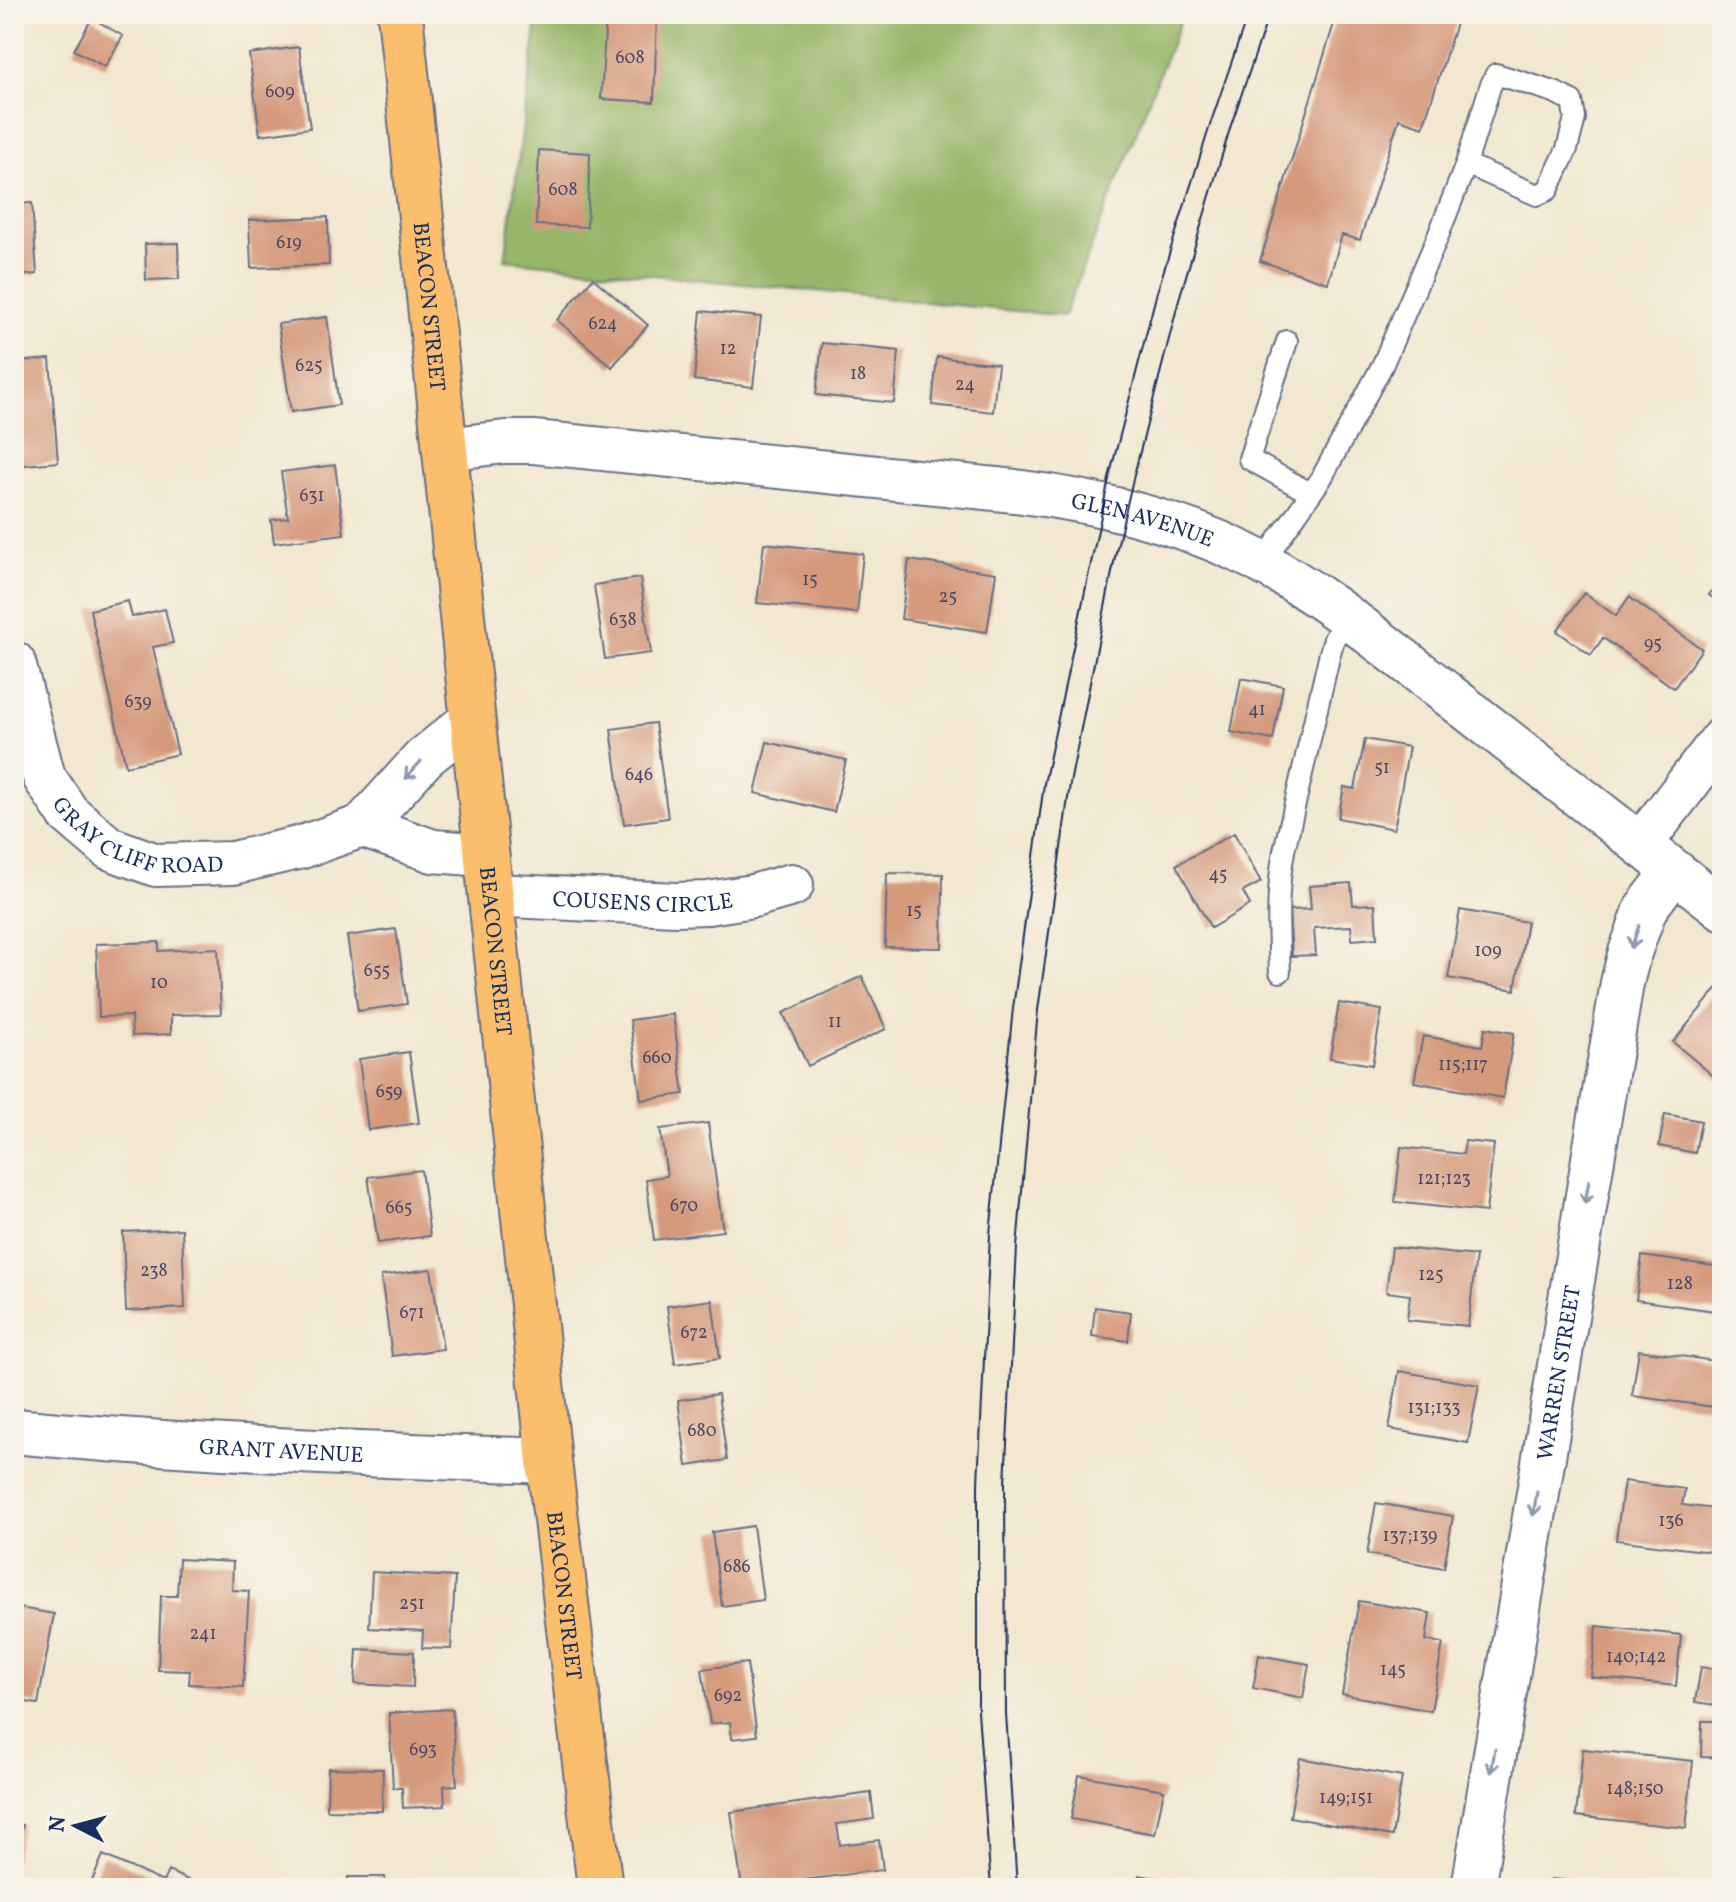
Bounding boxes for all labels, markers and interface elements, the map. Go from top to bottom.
house number: 608 [615,46,645,71]
house number: 609 [265,80,295,105]
house number: 608 [548,178,578,203]
street label: BEACON STREET [403,221,452,393]
house number: 619 [276,231,302,256]
house number: 624 [589,312,617,337]
house number: 12 [720,337,736,362]
house number: 625 [295,354,323,379]
house number: 18 [850,362,866,387]
house number: 24 [955,373,975,398]
house number: 631 [299,484,325,509]
street label: GLEN AVENUE [1068,487,1218,556]
house number: 15 [802,568,818,593]
house number: 25 [939,585,957,610]
house number: 638 [609,608,637,633]
house number: 95 [1644,632,1662,657]
house number: 639 [124,690,152,715]
house number: 41 [1248,698,1266,723]
house number: 51 [1374,756,1390,781]
one-way arrow [404,759,423,780]
house number: 646 [625,763,653,788]
street label: GRAY CLIFF ROAD [43,791,224,883]
house number: 45 [1209,863,1227,888]
street label: BEACON STREET [470,865,518,1038]
street label: COUSENS CIRCLE [552,885,735,922]
house number: 15 [906,899,922,924]
one-way arrow [1627,924,1641,949]
house number: 109 [1474,939,1502,964]
house number: 655 [364,959,390,984]
house number: 10 [150,971,168,996]
house number: 11 [828,1010,842,1035]
house number: 660 [642,1046,672,1071]
house number: 115;117 [1438,1053,1488,1078]
house number: 659 [376,1080,402,1105]
house number: 121;123 [1417,1167,1471,1192]
one-way arrow [1579,1179,1594,1204]
house number: 670 [670,1194,698,1219]
house number: 665 [386,1196,412,1221]
house number: 238 [140,1259,168,1284]
house number: 125 [1418,1263,1444,1288]
house number: 128 [1667,1272,1693,1297]
street label: WARREN STREET [1531,1283,1590,1463]
house number: 671 [400,1301,424,1326]
house number: 672 [680,1321,708,1346]
house number: 131;133 [1407,1396,1461,1421]
house number: 680 [687,1419,717,1444]
street label: GRANT AVENUE [198,1432,364,1472]
one-way arrow [1527,1491,1542,1516]
street label: BEACON STREET [537,1509,588,1682]
house number: 136 [1658,1509,1684,1534]
house number: 137;139 [1383,1524,1437,1549]
house number: 686 [723,1555,751,1580]
house number: 251 [399,1592,425,1617]
house number: 241 [190,1622,216,1647]
house number: 140;142 [1606,1645,1666,1670]
house number: 145 [1380,1658,1406,1683]
house number: 692 [714,1684,742,1709]
house number: 693 [409,1738,437,1763]
one-way arrow [1485,1747,1500,1773]
house number: 148;150 [1606,1777,1664,1802]
north arrow [36,1786,116,1866]
house number: 149;151 [1319,1786,1373,1811]
text: N [42,1815,75,1834]

